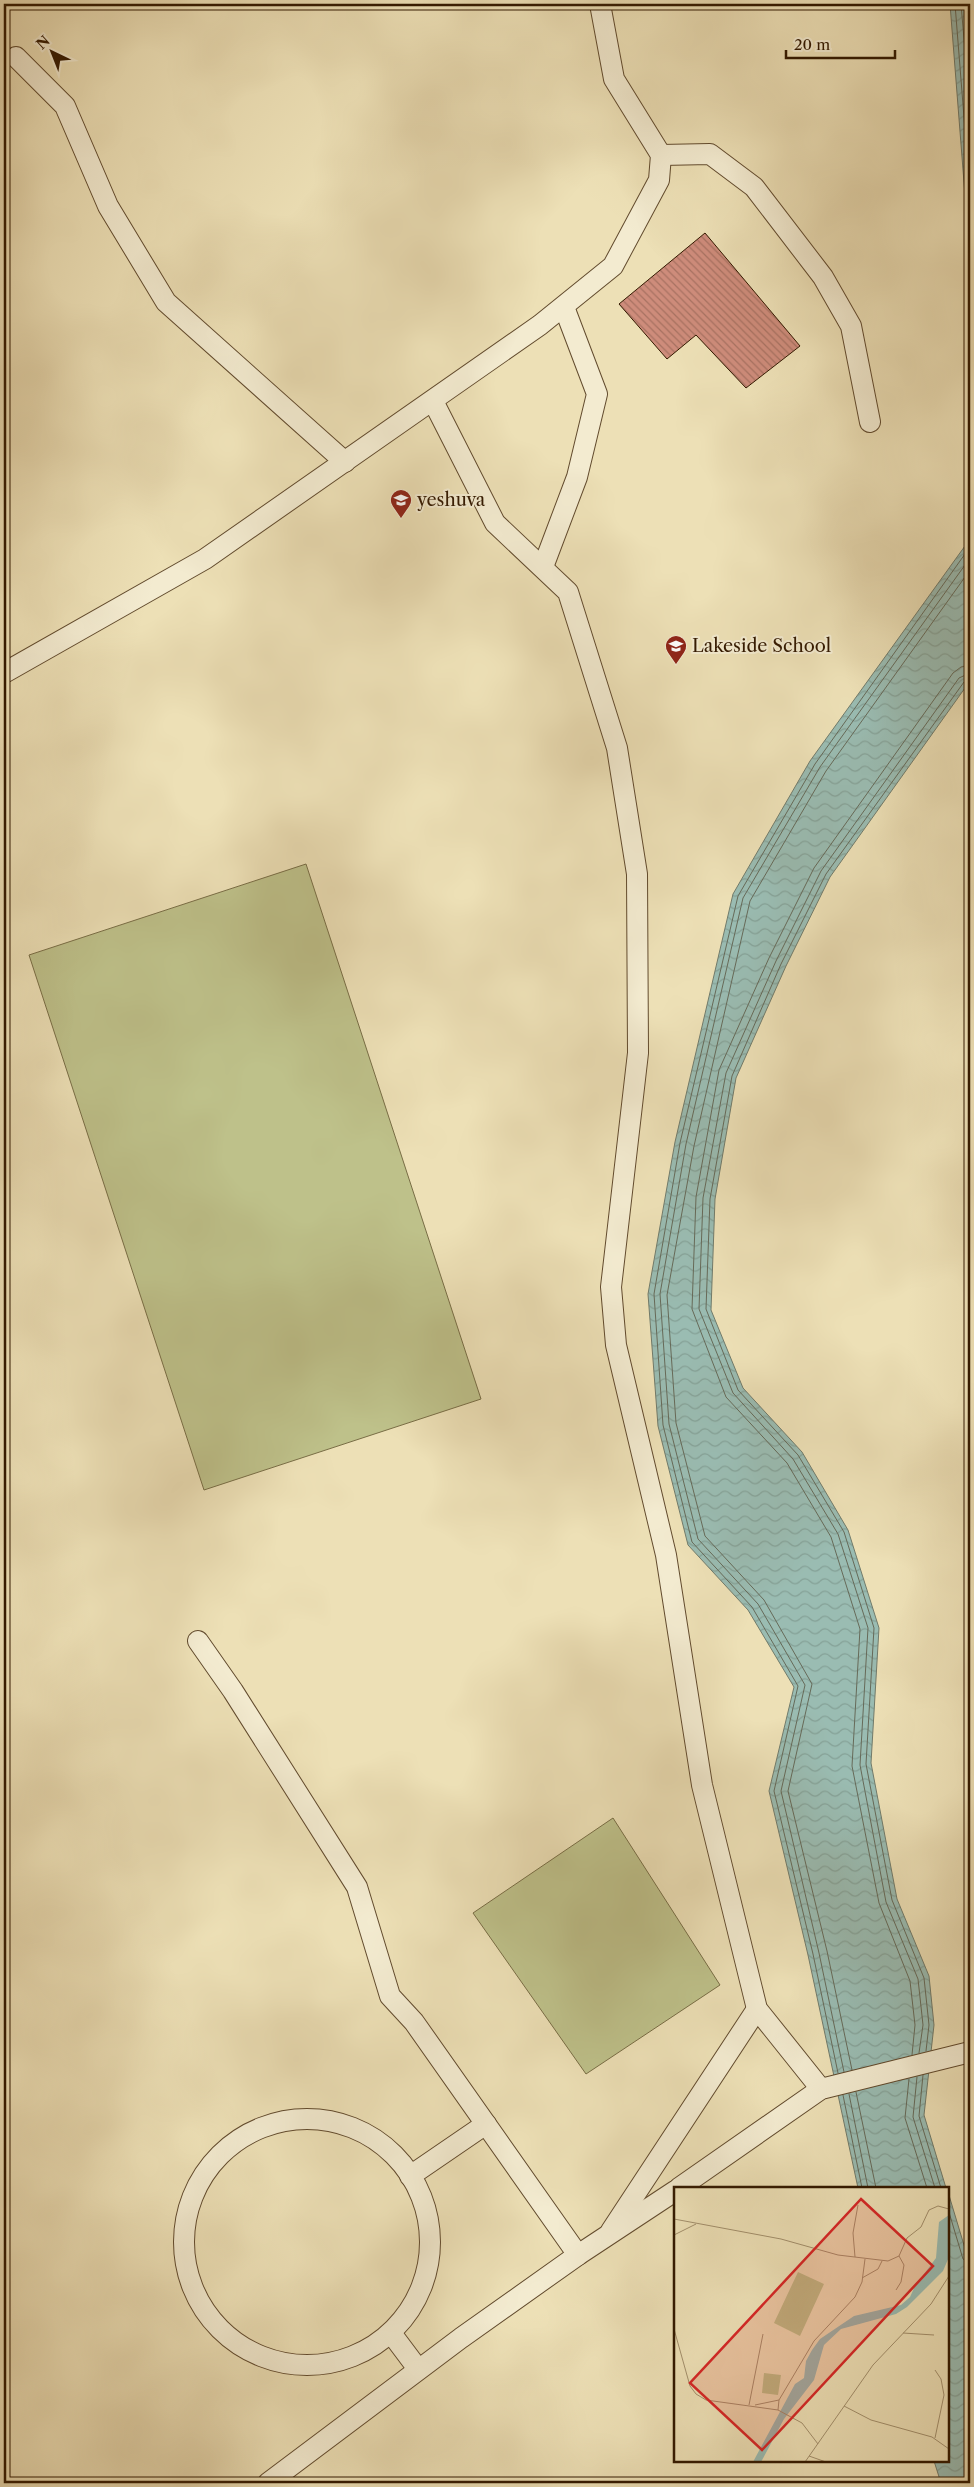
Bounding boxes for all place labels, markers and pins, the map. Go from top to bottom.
school or university icon: yeshuva [389,488,413,519]
place label: yeshuva [416,489,486,511]
school or university icon: Lakeside School [664,634,688,665]
place label: Lakeside School [692,635,831,657]

